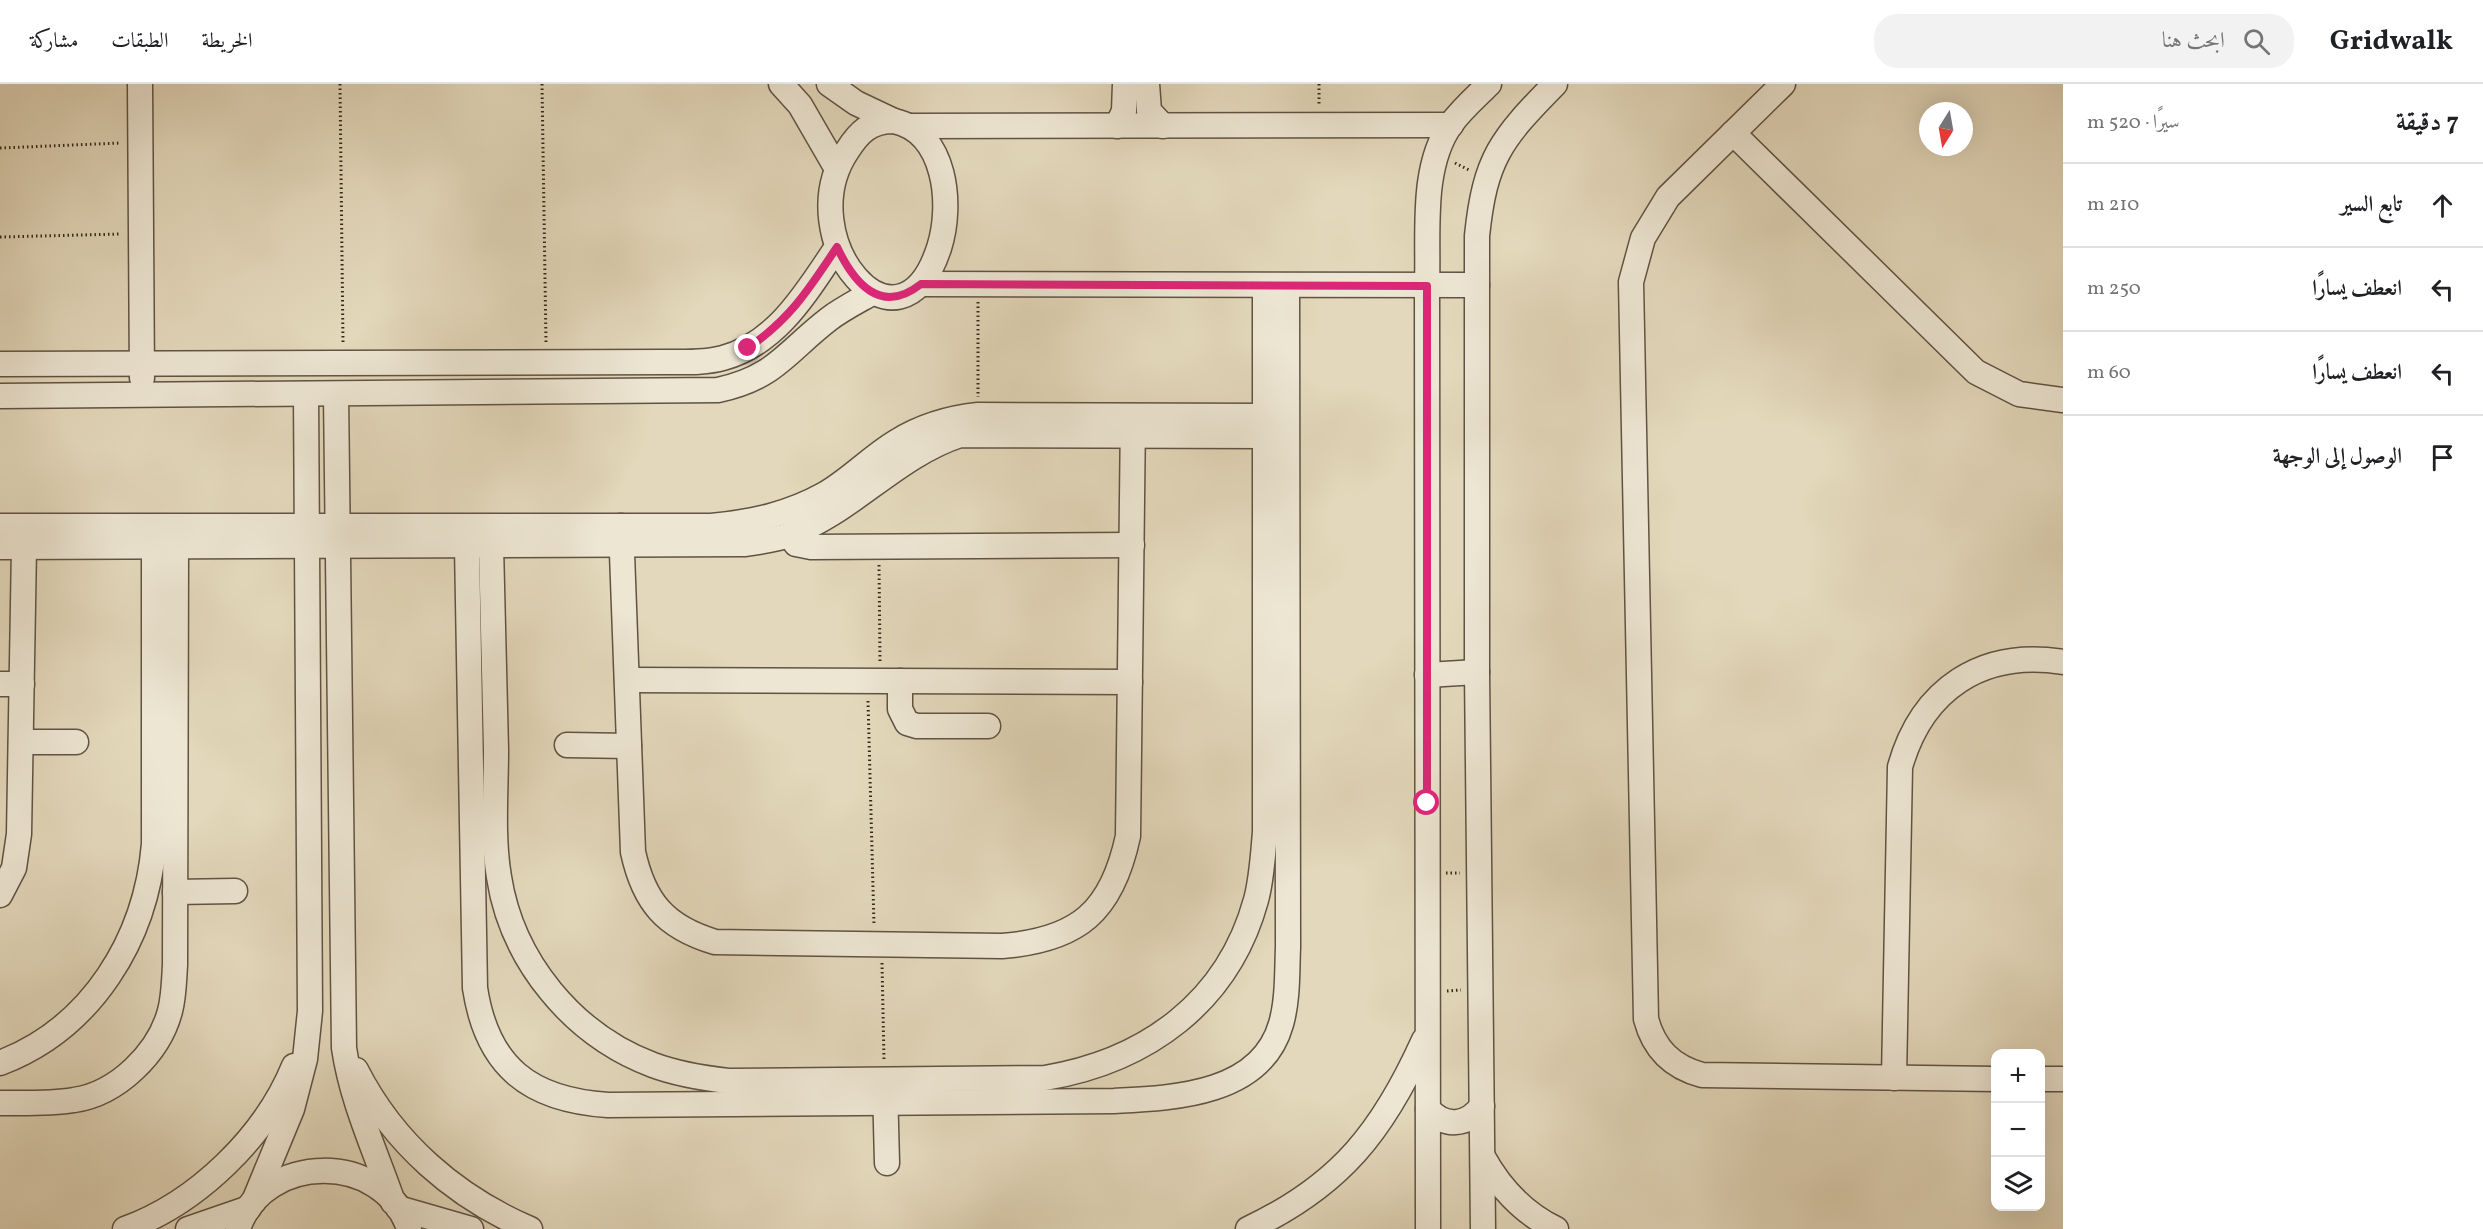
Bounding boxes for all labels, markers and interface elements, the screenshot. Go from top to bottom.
search box [1874,14,2294,68]
text: Gridwalk [2330,22,2453,61]
icon: search [2240,25,2273,58]
text: ابحث هنا [2162,26,2225,57]
text: مشاركة [30,27,78,56]
text: الطبقات [111,27,168,56]
text: الخريطة [201,27,253,56]
north arrow [1919,102,1973,156]
text: 7 دقيقة [2396,105,2459,141]
text: سيرًا · 520 m [2087,109,2180,137]
icon: ahead [2426,189,2459,222]
text: تابع السير [2340,190,2402,221]
text: 210 m [2087,191,2139,219]
icon: left [2426,273,2459,306]
text: انعطف يسارًا [2312,274,2402,305]
text: 250 m [2087,275,2141,303]
route end [734,334,760,360]
icon: left [2426,357,2459,390]
text: انعطف يسارًا [2312,358,2402,389]
text: 60 m [2087,359,2131,387]
icon: arrive [2426,441,2459,474]
text: الوصول إلى الوجهة [2273,442,2402,473]
route start [1413,789,1439,815]
map controls [1991,1049,2045,1211]
button: + [1991,1049,2045,1103]
button: − [1991,1103,2045,1157]
button: layers [1991,1157,2045,1211]

